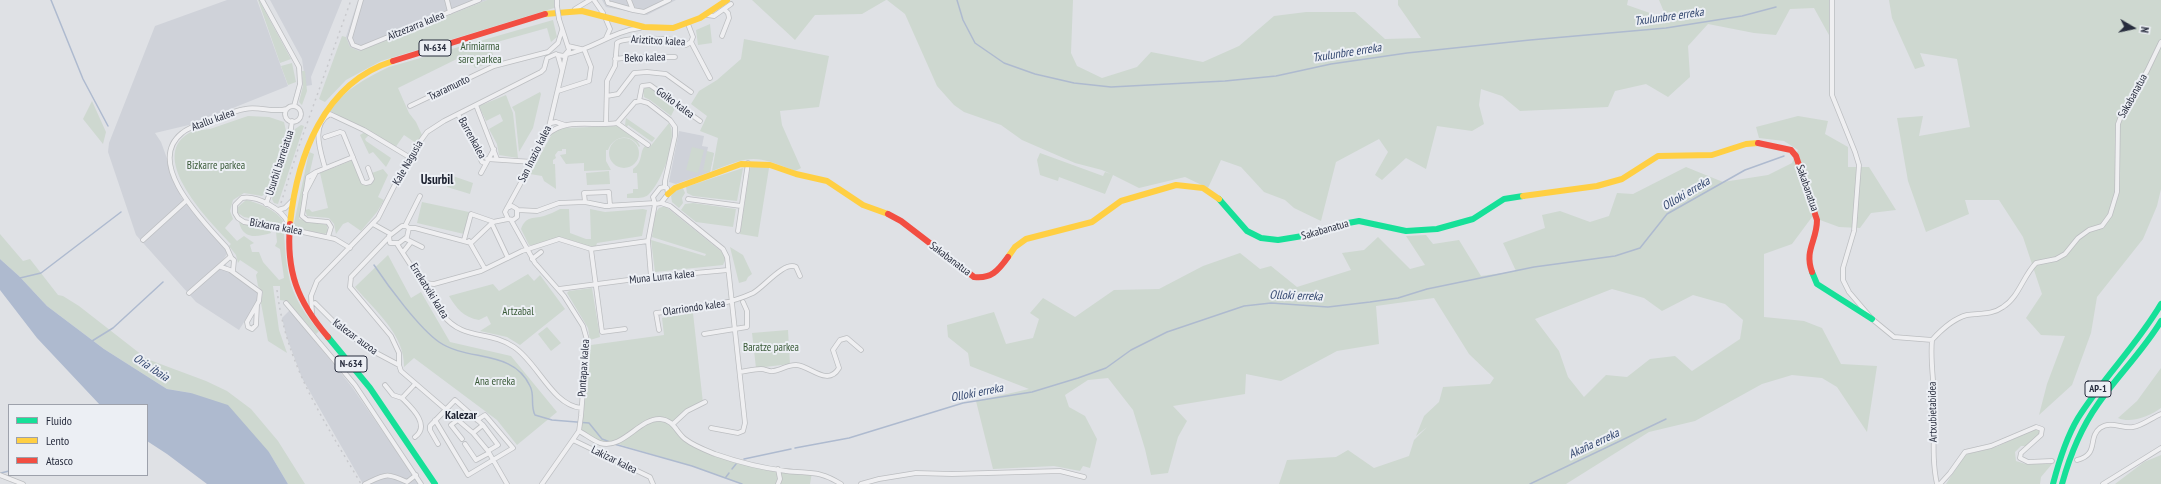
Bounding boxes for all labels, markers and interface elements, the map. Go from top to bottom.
water label: Txulunbre erreka [1634,5,1704,29]
north arrow [2113,8,2153,48]
street label: Aitzezarra kalea [386,9,446,43]
text: N [2137,26,2152,34]
street label: Ariztitxo kalea [630,33,686,49]
road number: N-634 [419,40,451,56]
park label: Arimiarma sare parkea [458,40,502,66]
water label: Txulunbre erreka [1312,40,1382,66]
street label: Beko kalea [624,51,666,65]
street label: Txaramunto [426,72,472,104]
street label: Sakabanatua [2116,72,2150,120]
street label: Goiko kalea [653,85,697,121]
street label: Atallu kalea [190,106,236,134]
street label: Barrenkalea [455,115,489,161]
street label: San Inazio kalea [516,123,554,185]
street label: Usurbil barreiatua [263,129,297,197]
street label: Kale Nagusia [390,138,426,188]
park label: Bizkarre parkea [187,159,245,173]
street label: Sakabanatua [1793,163,1821,213]
district label: Usurbil [421,172,453,188]
water label: Olloki erreka [1660,174,1712,214]
street label: Bizkarra kalea [249,216,303,238]
street label: Sakabanatua [1300,217,1350,243]
street label: Sakabanatua [927,239,973,279]
street label: Errekatxiki kalea [407,261,451,321]
street label: Muna Lurra kalea [629,267,695,287]
water label: Olloki erreka [1269,288,1323,304]
street label: Olarriondo kalea [662,297,726,319]
park label: Artzabal [502,305,534,319]
street label: Kalezar auzoa [330,316,380,358]
street label: Puntapax kalea [575,339,593,397]
park label: Baratze parkea [743,341,799,355]
water label: Oria ibaia [130,351,172,385]
road number: N-634 [335,356,367,372]
park label: Ana erreka [475,375,515,389]
water label: Olloki erreka [950,381,1004,405]
road number: AP-1 [2085,381,2111,397]
street label: Artxubietabidea [1926,382,1940,442]
legend [8,404,148,476]
district label: Kalezar [445,409,477,423]
text: Fluido [46,413,72,428]
water label: Akaña erreka [1567,426,1621,462]
text: Lento [46,433,69,448]
street label: Lakizar kalea [589,443,639,477]
text: Atasco [46,453,73,468]

